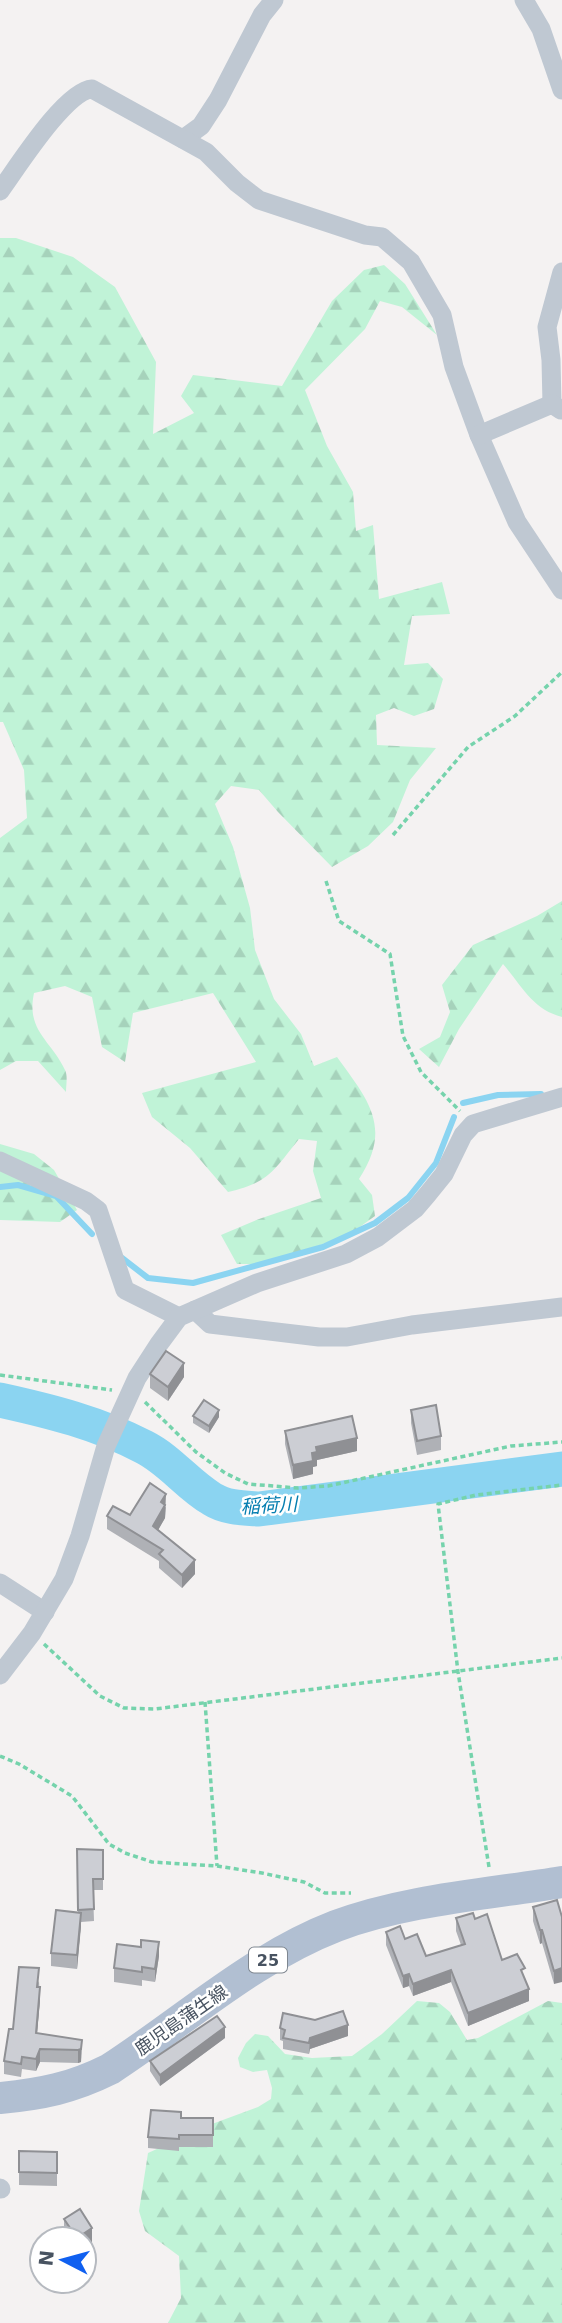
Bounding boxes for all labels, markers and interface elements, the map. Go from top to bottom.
water label: 稲荷川 [240,1492,300,1517]
road number: 25 [249,1948,287,1972]
street label: 鹿児島蒲生線 [131,1980,231,2060]
north arrow [28,2225,98,2295]
text: N [34,2249,58,2267]

